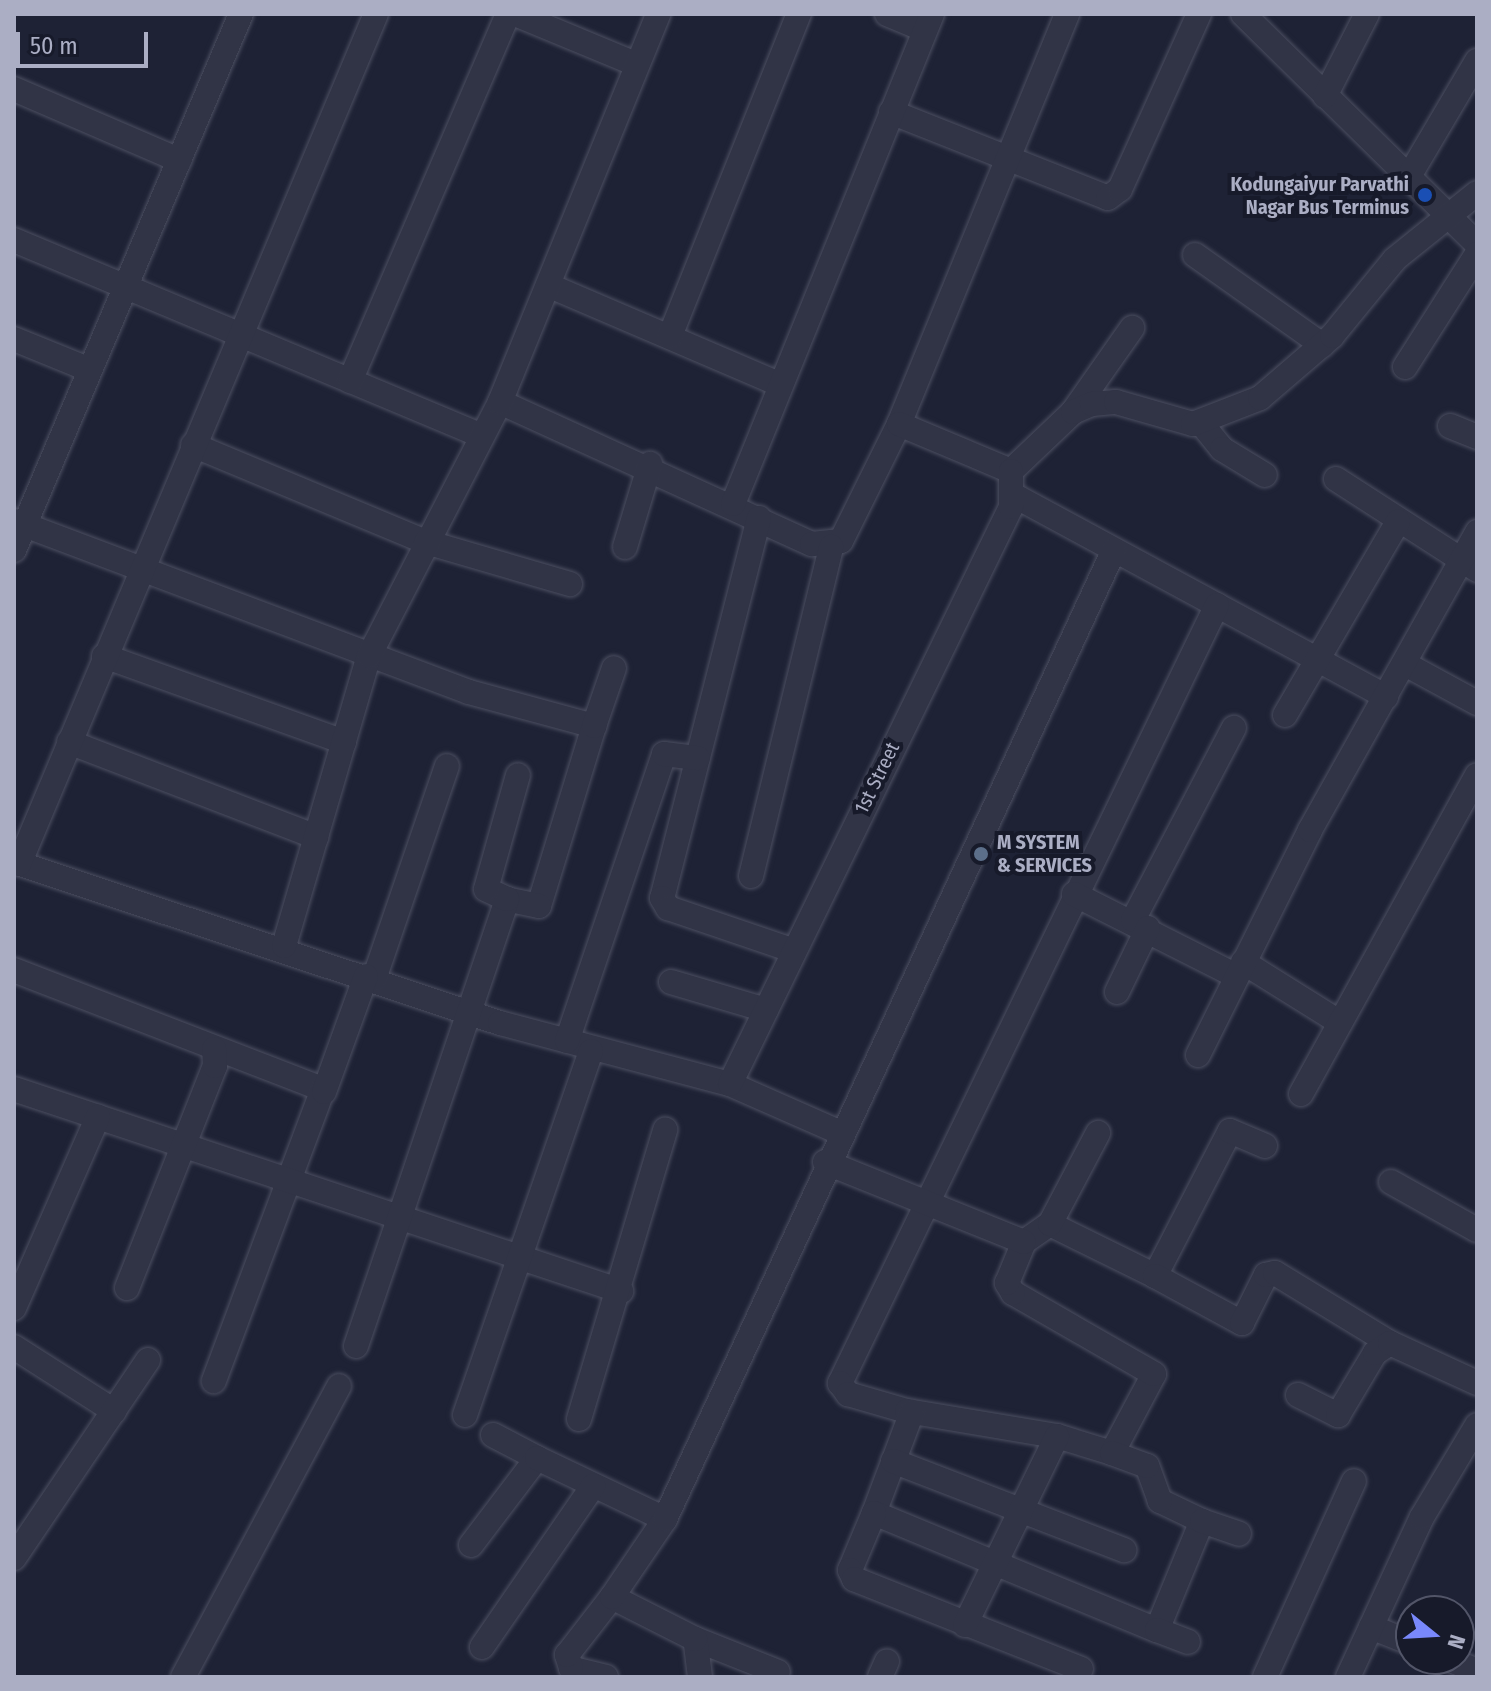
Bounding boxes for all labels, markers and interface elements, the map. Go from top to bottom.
scale bar [20,16,152,66]
text: 50 m [30,32,78,60]
place label: Kodungaiyur Parvathi Nagar Bus Terminus [1230,172,1409,219]
marker: Kodungaiyur Parvathi Nagar Bus Terminus [1416,186,1434,204]
street label: 1st Street [849,738,905,818]
place label: M SYSTEM & SERVICES [997,830,1092,877]
marker: M SYSTEM & SERVICES [972,845,990,863]
north arrow [1395,1595,1475,1675]
text: N [1442,1632,1471,1652]

